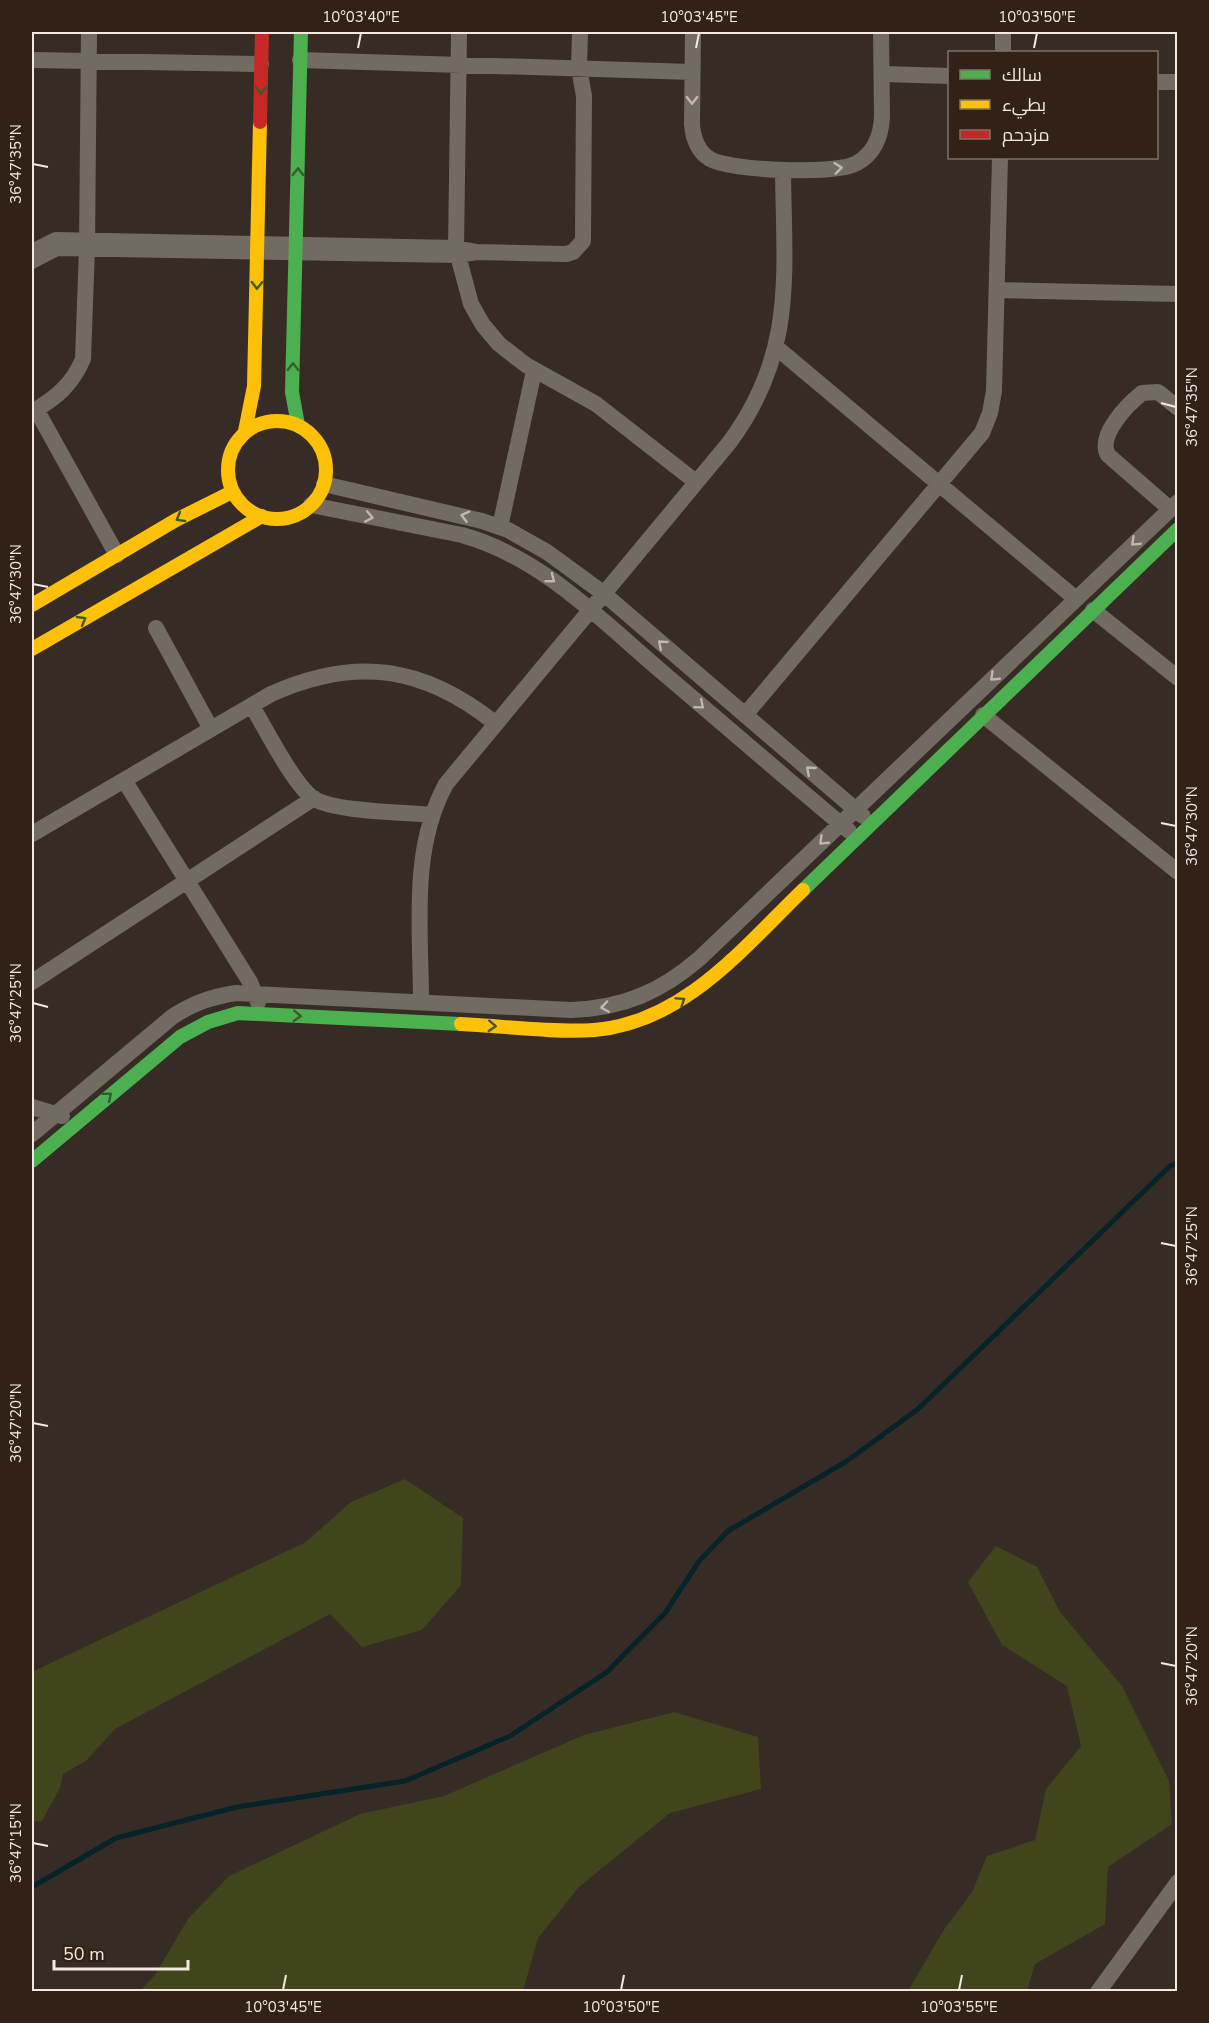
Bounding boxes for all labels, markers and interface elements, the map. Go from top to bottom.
text: 10°03'40"E [322,7,400,27]
text: 10°03'45"E [660,7,738,27]
text: 10°03'50"E [998,7,1076,27]
legend [948,51,1158,159]
text: سالك [1002,63,1042,87]
one-way arrow [254,85,267,94]
text: بطيء [1002,93,1046,119]
one-way arrow [686,96,698,105]
text: مزدحم [1002,123,1050,147]
text: 36°47'35"N [6,124,26,204]
one-way arrow [833,162,843,175]
one-way arrow [291,168,304,177]
one-way arrow [250,280,263,289]
one-way arrow [287,363,299,372]
text: 36°47'35"N [1182,367,1202,447]
one-way arrow [364,509,374,522]
one-way arrow [176,511,186,522]
one-way arrow [460,511,470,524]
one-way arrow [1132,535,1142,546]
text: 36°47'30"N [6,544,26,624]
one-way arrow [544,572,555,583]
one-way arrow [76,615,86,627]
one-way arrow [658,640,669,651]
one-way arrow [991,670,1001,681]
one-way arrow [693,697,704,708]
one-way arrow [806,767,817,778]
text: 36°47'30"N [1182,786,1202,866]
one-way arrow [820,834,830,845]
text: 36°47'25"N [6,963,26,1043]
one-way arrow [675,997,685,1009]
one-way arrow [600,1000,610,1013]
one-way arrow [293,1010,302,1023]
one-way arrow [487,1020,496,1033]
one-way arrow [101,1093,112,1104]
text: 36°47'25"N [1182,1206,1202,1286]
text: 36°47'20"N [6,1383,26,1463]
text: 36°47'20"N [1182,1626,1202,1706]
text: 36°47'15"N [6,1803,26,1883]
scale bar [54,1933,188,1971]
text: 50 m [63,1942,105,1966]
text: 10°03'45"E [244,1997,322,2017]
text: 10°03'50"E [582,1997,660,2017]
text: 10°03'55"E [920,1997,998,2017]

